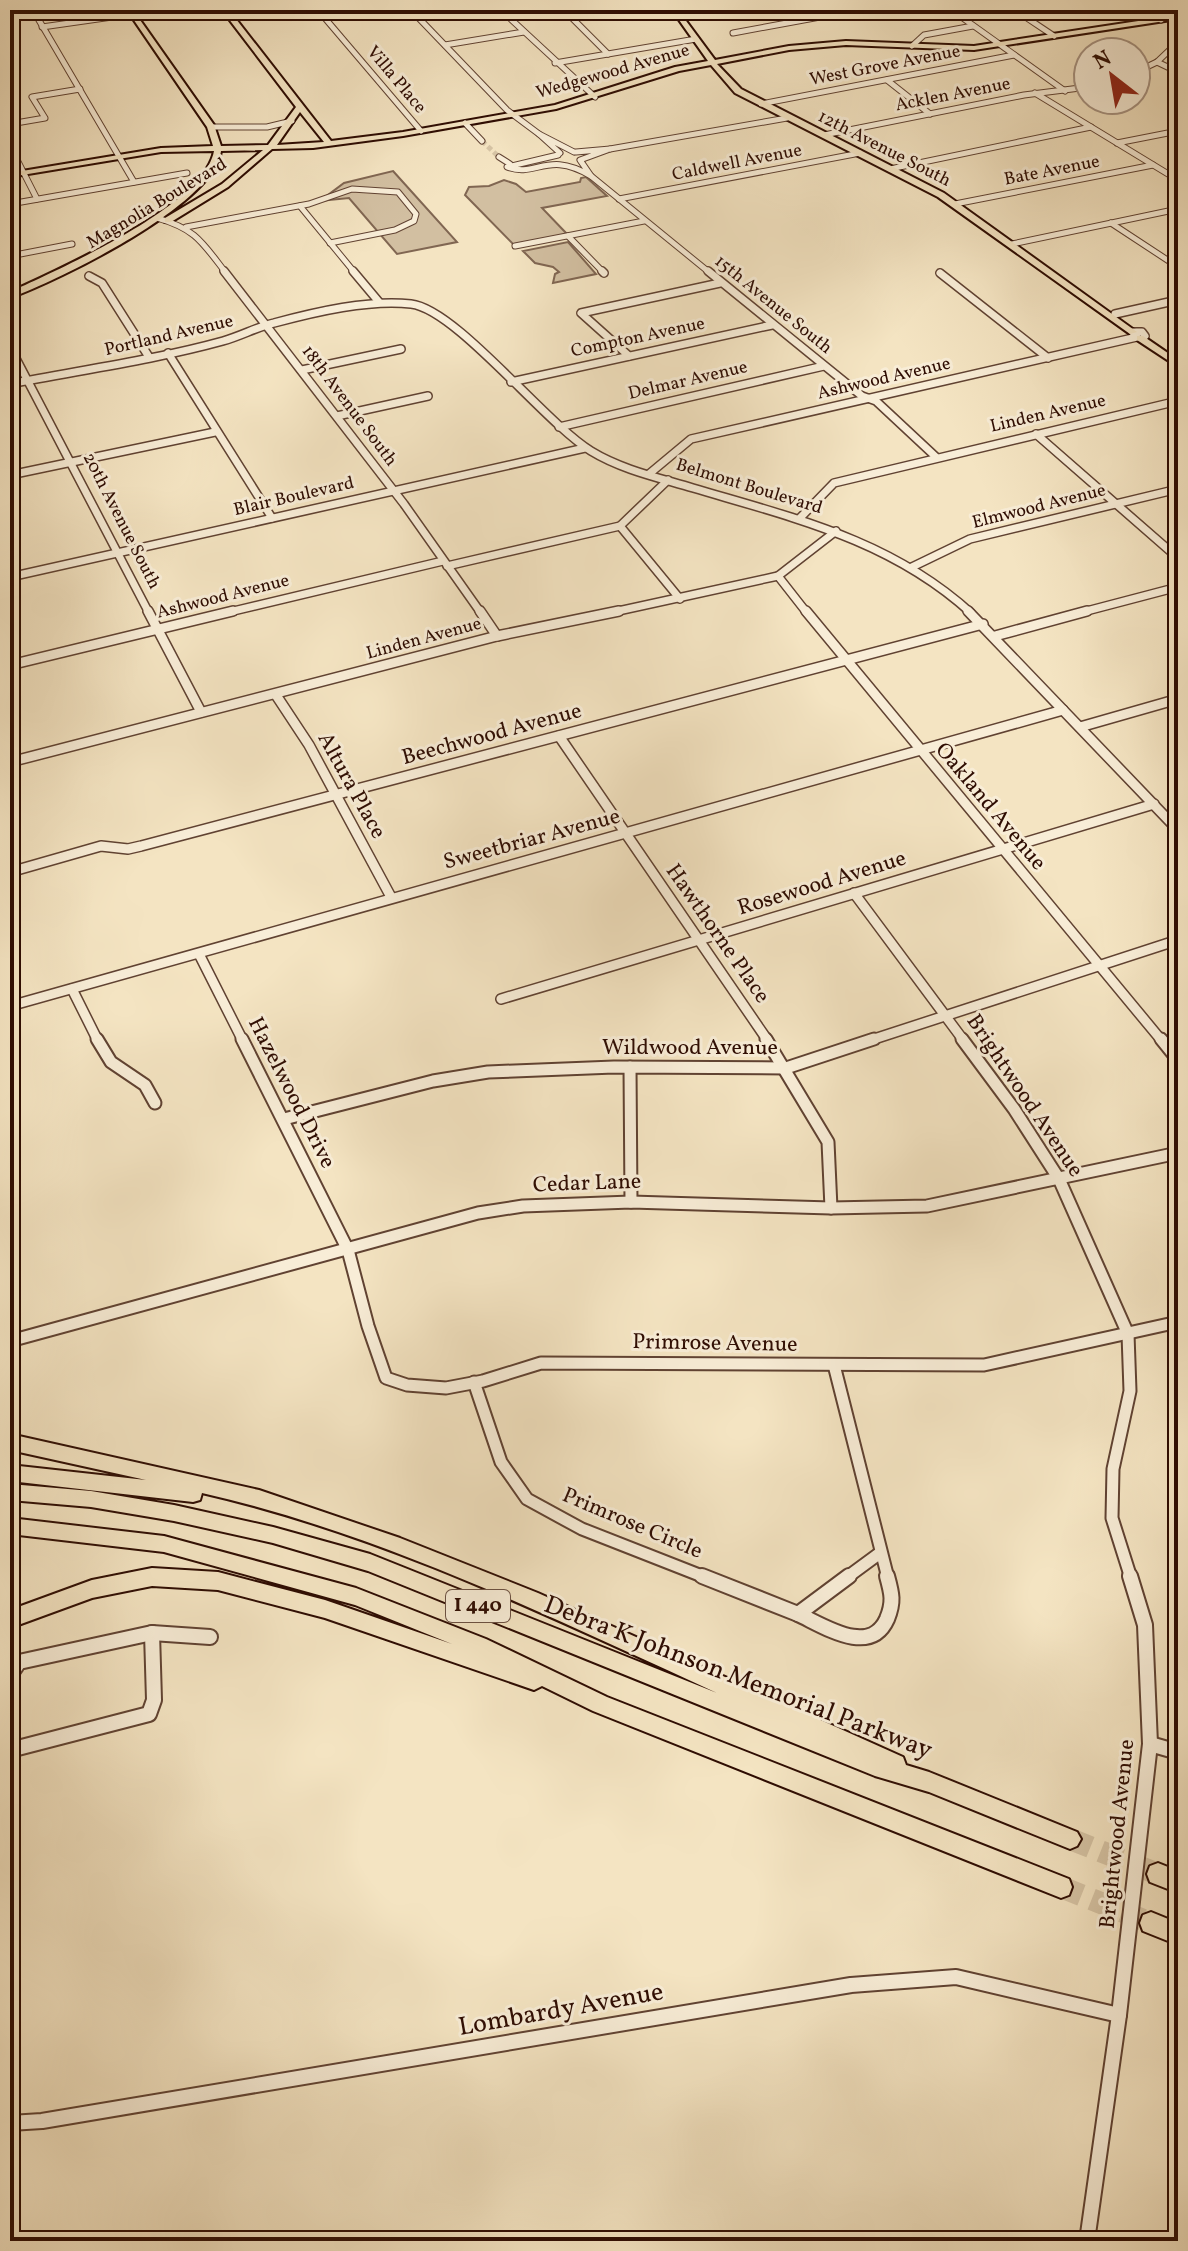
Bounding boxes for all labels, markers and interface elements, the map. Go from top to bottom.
north arrow [1072,36,1152,116]
street label: Wedgewood Avenue [533,38,693,106]
street label: West Grove Avenue [807,39,963,93]
street label: Villa Place [360,41,432,119]
text: N [1088,44,1118,78]
street label: Acklen Avenue [893,72,1013,118]
street label: 12th Avenue South [813,105,955,194]
street label: Caldwell Avenue [670,138,804,188]
street label: Bate Avenue [1002,149,1102,193]
street label: Magnolia Boulevard [82,152,232,256]
street label: 15th Avenue South [709,250,838,361]
street label: Portland Avenue [102,309,236,363]
street label: Compton Avenue [569,312,707,364]
street label: 18th Avenue South [295,340,403,472]
street label: Ashwood Avenue [815,352,953,406]
street label: Delmar Avenue [626,355,750,407]
street label: Linden Avenue [988,389,1108,439]
street label: 20th Avenue South [76,448,166,594]
street label: Belmont Boulevard [673,453,825,521]
street label: Blair Boulevard [231,471,357,523]
street label: Elmwood Avenue [970,478,1108,536]
street label: Ashwood Avenue [154,568,292,626]
street label: Linden Avenue [364,612,484,666]
street label: Beechwood Avenue [399,696,585,774]
street label: Altura Place [309,727,393,845]
street label: Oakland Avenue [927,736,1053,878]
street label: Sweetbriar Avenue [440,801,624,879]
street label: Rosewood Avenue [734,844,910,924]
street label: Hawthorne Place [657,858,777,1010]
street label: Brightwood Avenue [958,1008,1090,1184]
street label: Hazelwood Drive [239,1012,343,1174]
street label: Wildwood Avenue [602,1033,778,1064]
street label: Cedar Lane [532,1167,642,1201]
street label: Primrose Avenue [632,1327,798,1361]
street label: Primrose Circle [557,1480,707,1568]
street label: Debra K Johnson Memorial Parkway [539,1587,937,1769]
road number: I 440 [446,1590,510,1622]
street label: Brightwood Avenue [1093,1738,1143,1930]
street label: Lombardy Avenue [456,1974,666,2046]

